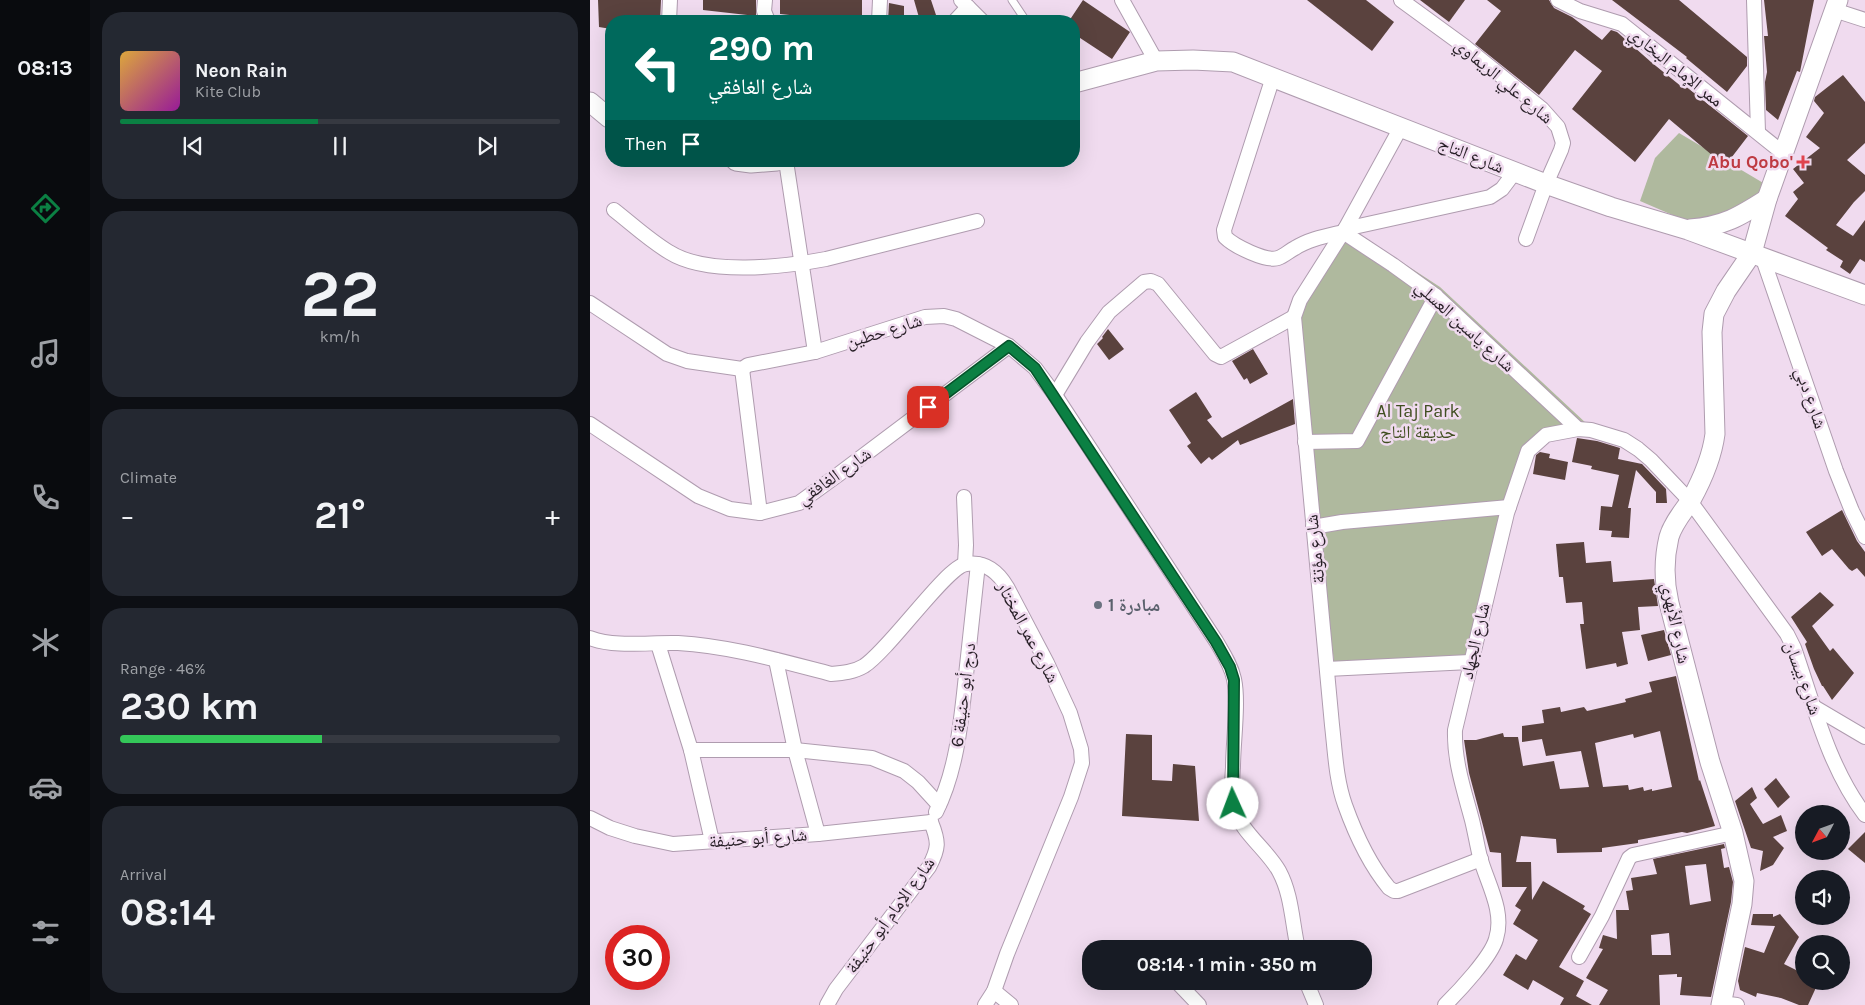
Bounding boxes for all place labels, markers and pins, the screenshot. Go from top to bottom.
place label: Abu Qobo' [1708,151,1793,173]
marker: Abu Qobo' [1797,156,1809,168]
pin [907,386,949,428]
place label: مبادرة 1 [1108,594,1160,616]
marker: مبادرة 1 [1092,599,1104,611]

